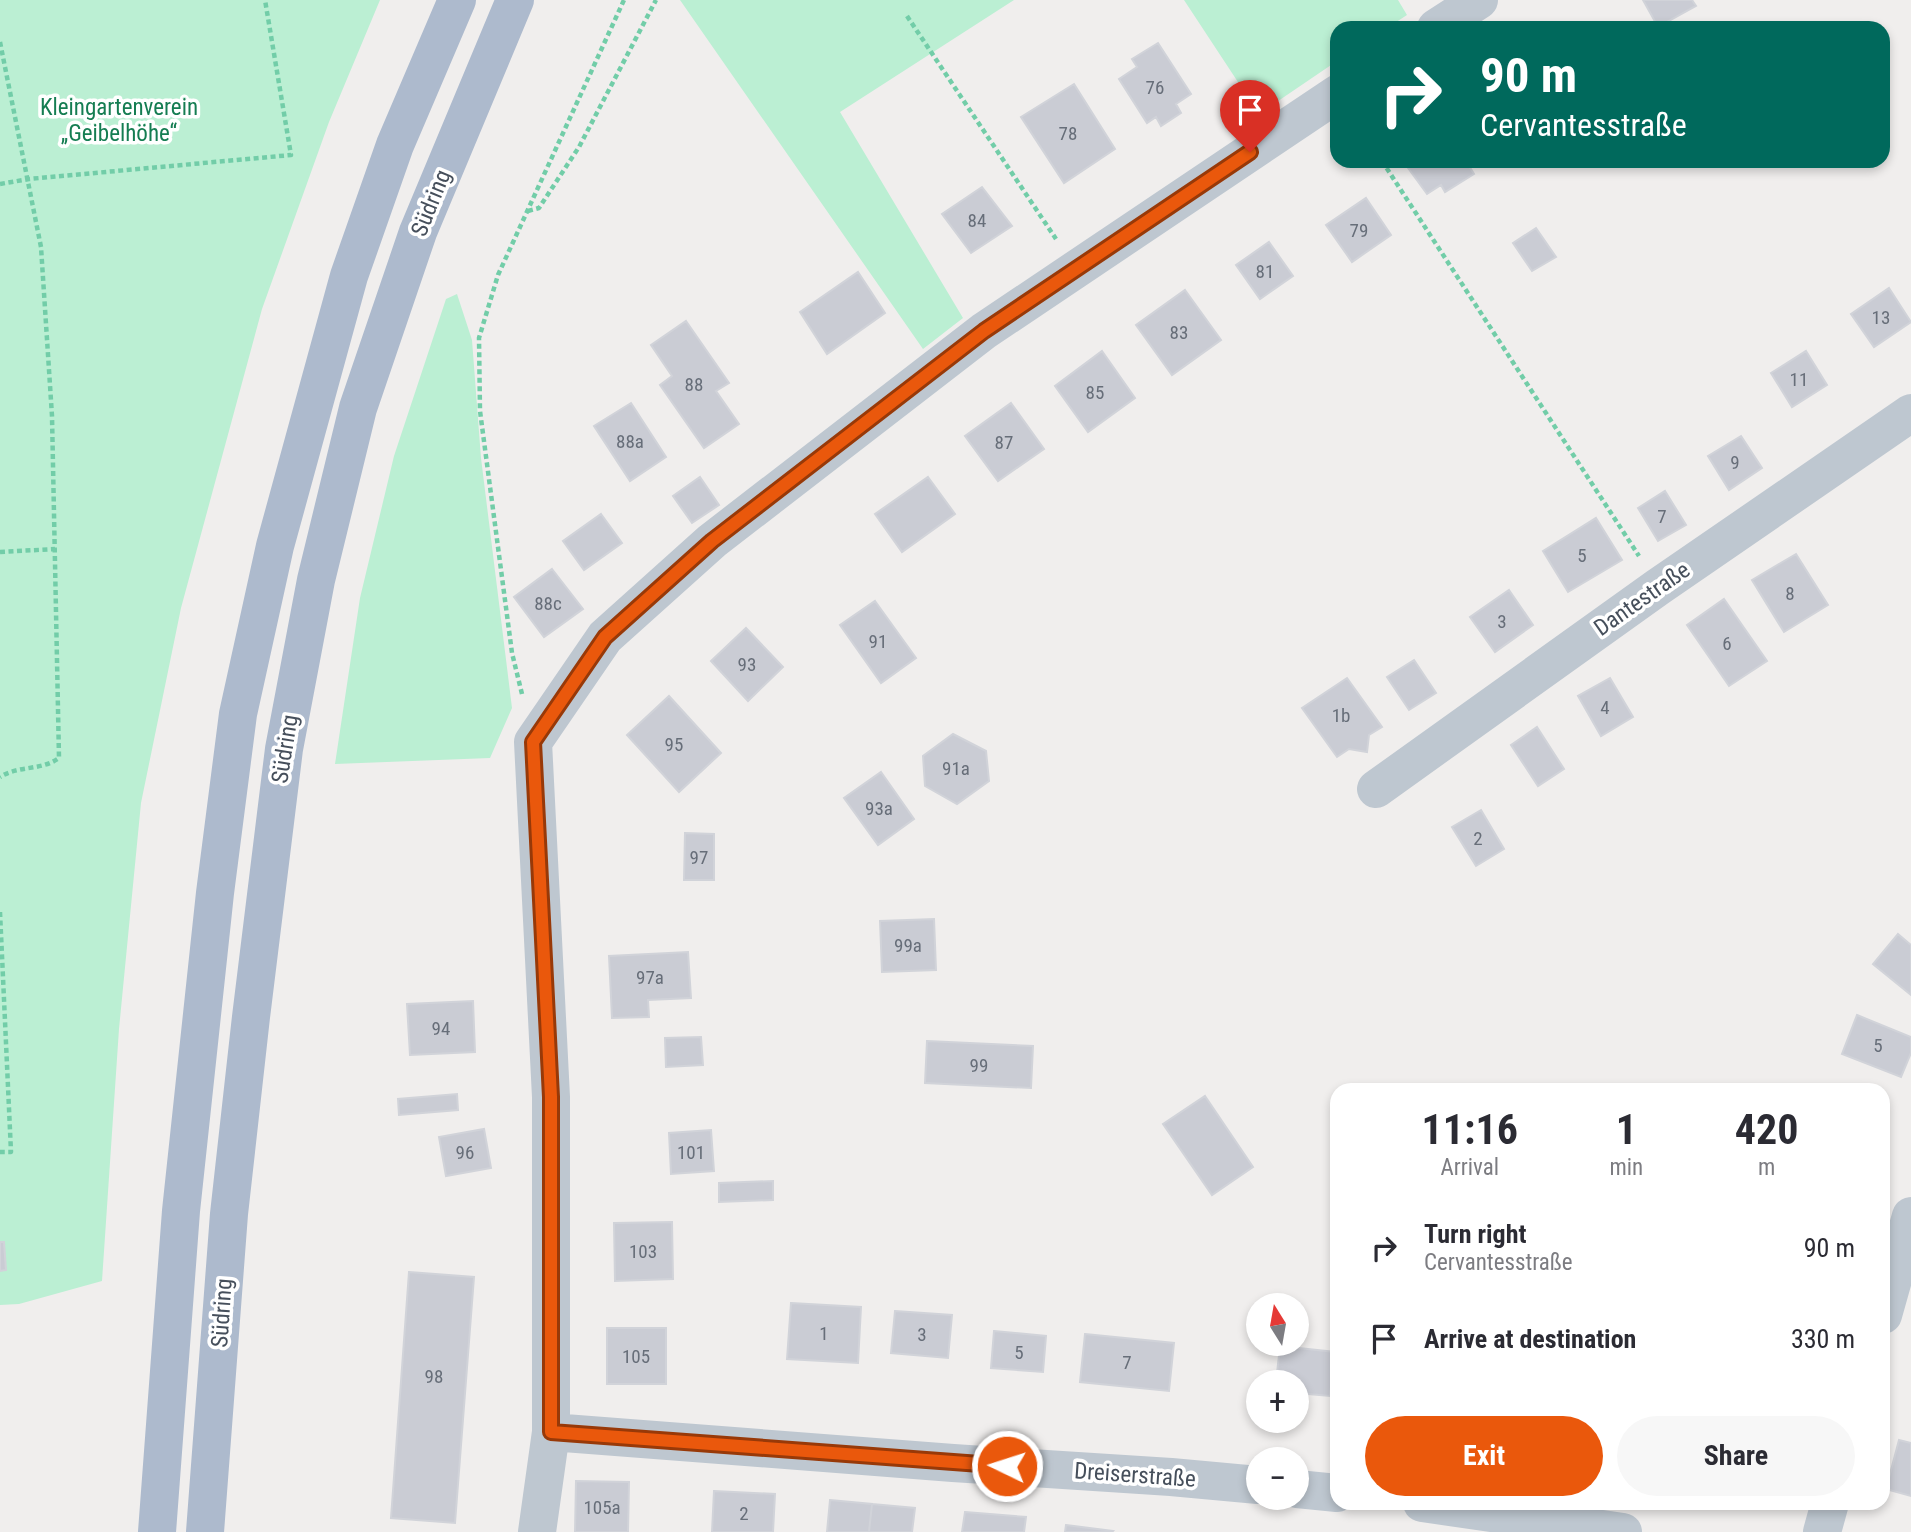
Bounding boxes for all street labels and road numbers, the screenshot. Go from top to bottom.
street label: Südring [406,166,456,240]
street label: Dantestraße [1589,556,1695,642]
street label: Südring [266,713,304,785]
street label: Südring [206,1278,238,1348]
street label: Dreiserstraße [1073,1457,1197,1493]

